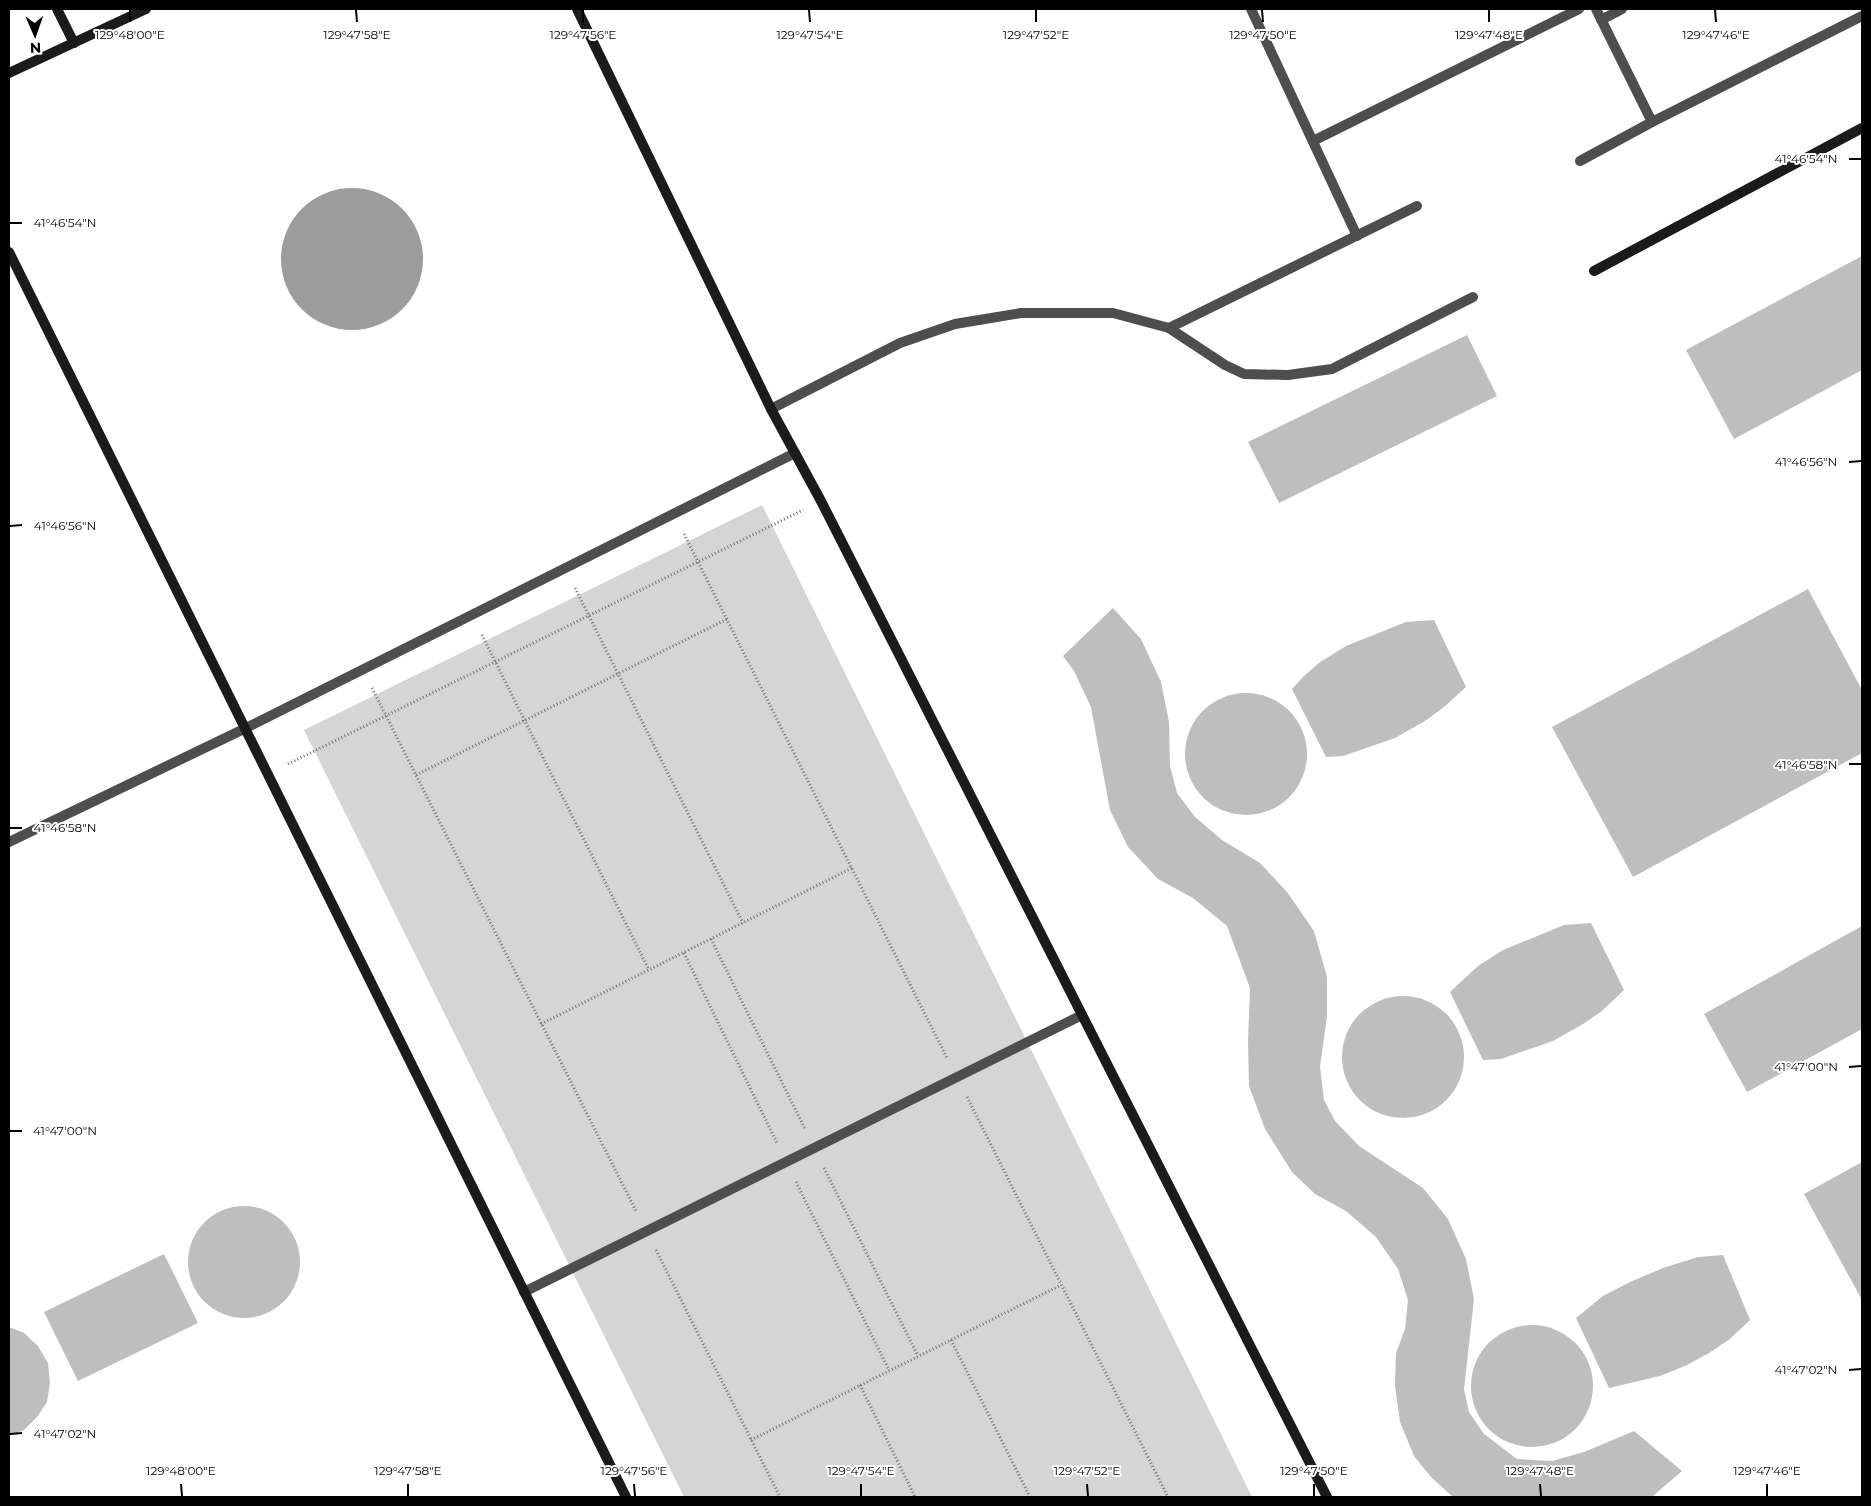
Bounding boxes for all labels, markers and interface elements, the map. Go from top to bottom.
north arrow [10,10,60,60]
text: 129°48'00"E [95,27,165,42]
text: 129°47'58"E [323,27,391,42]
text: 129°47'56"E [550,27,616,42]
text: 129°47'54"E [776,27,844,42]
text: 129°47'52"E [1003,27,1069,42]
text: 129°47'50"E [1229,27,1297,42]
text: 129°47'48"E [1455,27,1523,42]
text: 129°47'46"E [1682,27,1750,42]
text: N [29,39,41,57]
text: 41°46'54"N [1775,151,1837,166]
text: 41°46'54"N [34,215,96,230]
text: 41°46'56"N [1775,454,1837,469]
text: 41°46'56"N [34,518,96,533]
text: 41°46'58"N [1775,757,1837,772]
text: 41°46'58"N [34,820,96,835]
text: 41°47'00"N [1774,1059,1838,1074]
text: 41°47'00"N [33,1123,97,1138]
text: 41°47'02"N [1775,1362,1837,1377]
text: 41°47'02"N [34,1426,96,1441]
text: 129°48'00"E [146,1463,216,1478]
text: 129°47'58"E [374,1463,442,1478]
text: 129°47'56"E [601,1463,667,1478]
text: 129°47'54"E [827,1463,895,1478]
text: 129°47'52"E [1054,1463,1120,1478]
text: 129°47'50"E [1280,1463,1348,1478]
text: 129°47'48"E [1506,1463,1574,1478]
text: 129°47'46"E [1733,1463,1801,1478]

